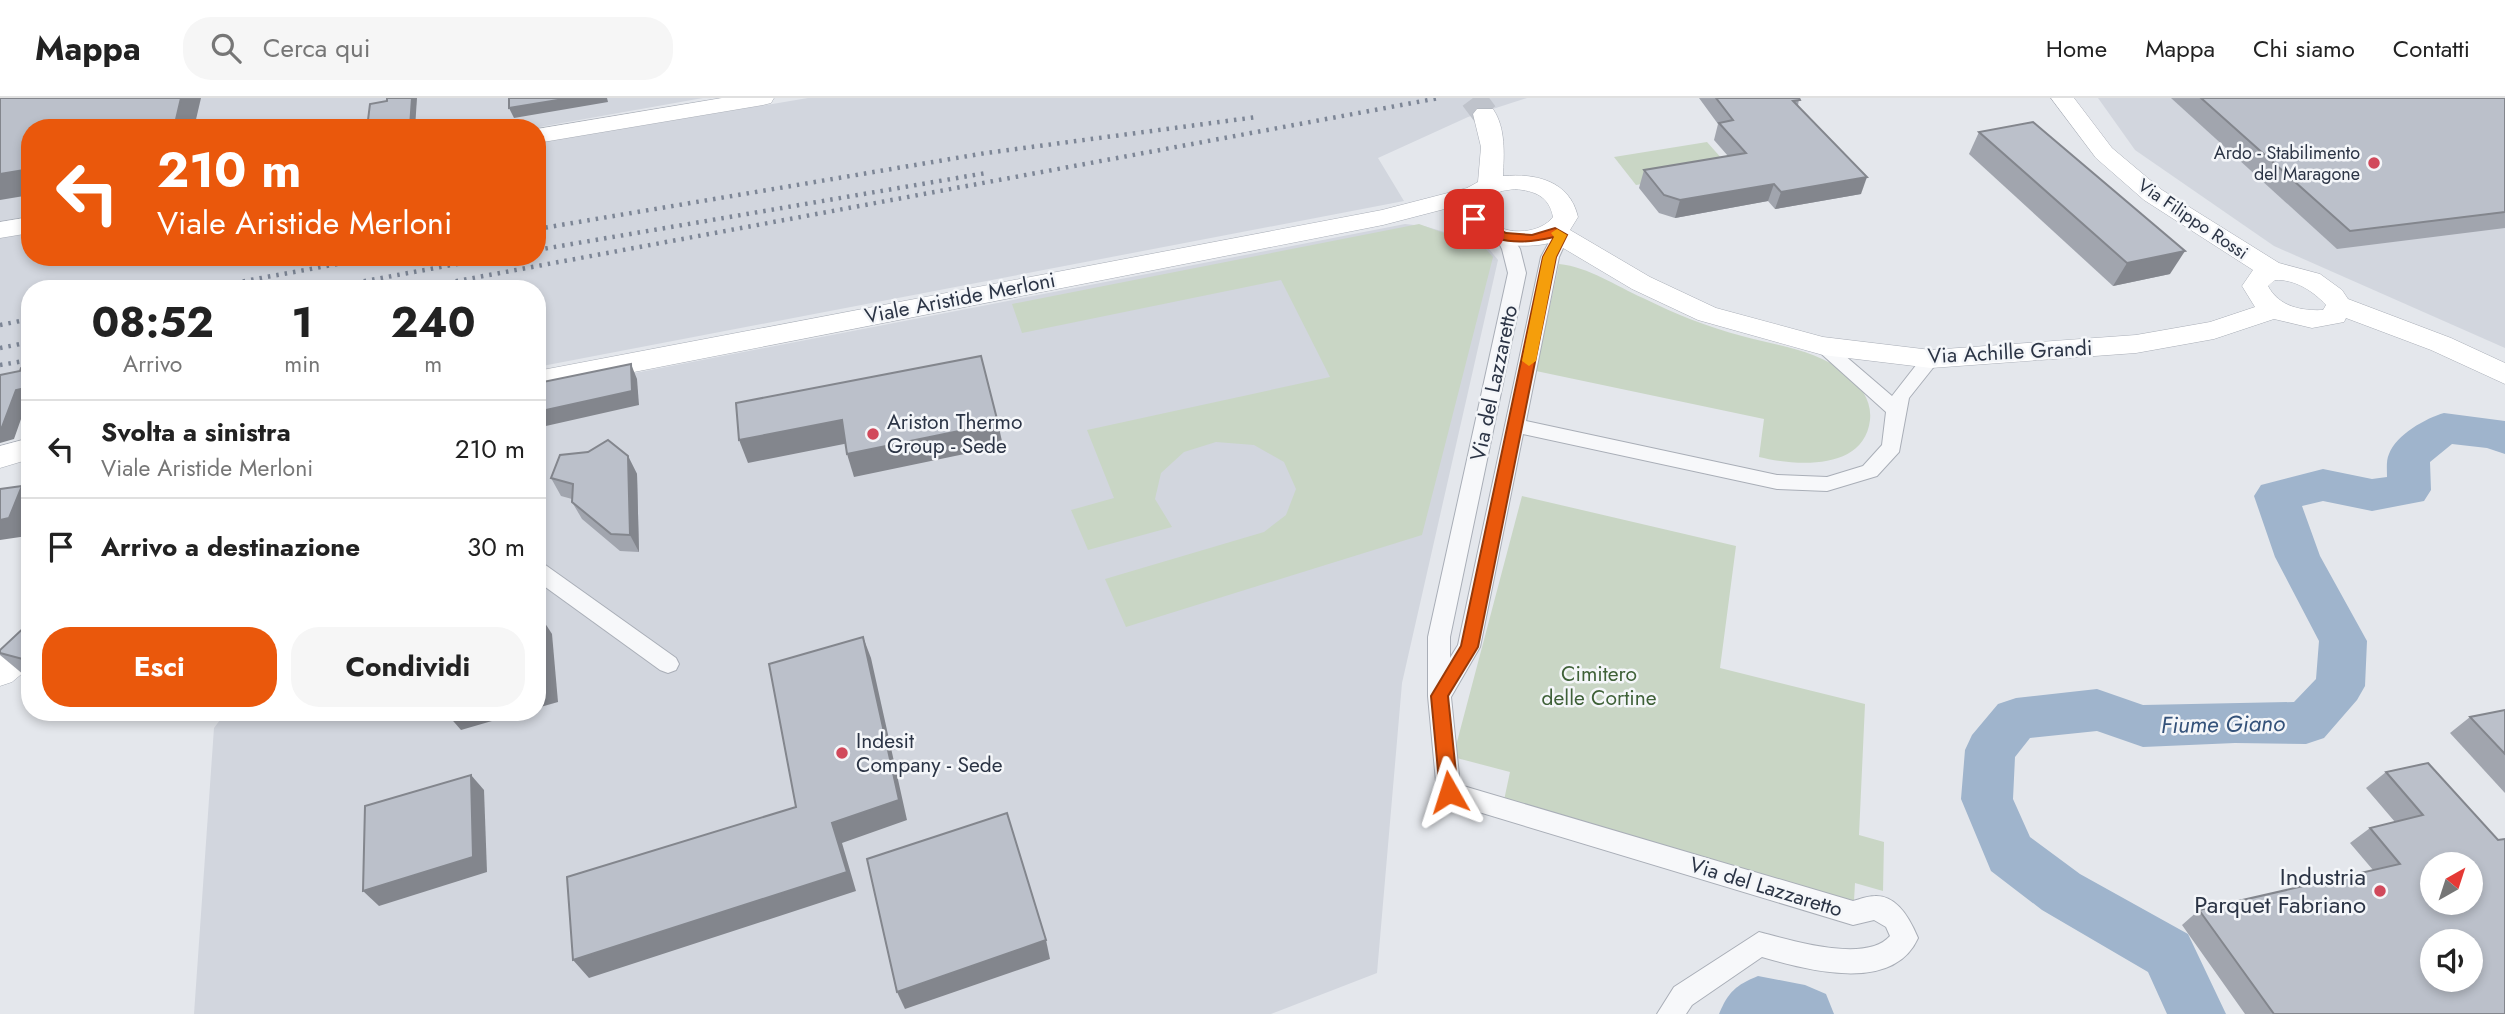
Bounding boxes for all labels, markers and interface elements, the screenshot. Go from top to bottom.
search box [183,17,673,80]
text: Mappa [35,25,141,72]
icon: search [207,29,245,67]
text: Cerca qui [263,29,370,67]
text: Home [2046,31,2107,66]
text: Mappa [2145,31,2215,66]
text: Chi siamo [2253,31,2355,66]
text: Contatti [2393,31,2470,66]
text: 210 m [157,135,301,205]
place label: Ardo - Stabilimento del Maragone [2214,140,2360,187]
icon: left [42,147,133,238]
marker: Ardo - Stabilimento del Maragone [2366,155,2382,171]
street label: Via Filippo Rossi [2133,172,2253,266]
pin [1444,189,1504,249]
text: Viale Aristide Merloni [157,200,452,246]
icon: arrive [1455,200,1493,238]
street label: Viale Aristide Merloni [862,265,1058,331]
text: 08:52 [92,292,214,353]
text: 1 [292,292,313,353]
text: 240 [391,292,476,353]
street label: Via del Lazzaretto [1463,302,1525,464]
street label: Via Achille Grandi [1927,333,2093,371]
text: Arrivo [123,347,182,381]
text: min [284,347,320,381]
text: m [424,347,442,381]
place label: Ariston Thermo Group - Sede [887,407,1022,461]
text: Svolta a sinistra [101,413,291,451]
marker: Ariston Thermo Group - Sede [865,426,881,442]
icon: left [42,430,80,468]
text: 210 m [455,430,525,468]
text: Viale Aristide Merloni [101,451,313,485]
icon: arrive [42,528,80,566]
text: Arrivo a destinazione [101,528,360,566]
text: 30 m [467,528,525,566]
button: Esci [42,627,277,707]
button: Condividi [291,627,525,707]
park label: Cimitero delle Cortine [1542,659,1657,713]
water label: Fiume Giano [2161,706,2286,742]
place label: Indesit Company - Sede [856,726,1003,780]
marker: Indesit Company - Sede [834,745,850,761]
position arrow [1412,755,1486,829]
street label: Via del Lazzaretto [1686,849,1846,925]
north arrow [2420,852,2483,915]
map controls [2420,852,2483,992]
place label: Industria Parquet Fabriano [2194,859,2366,922]
marker: Industria Parquet Fabriano [2372,883,2388,899]
button: sound [2420,929,2483,992]

